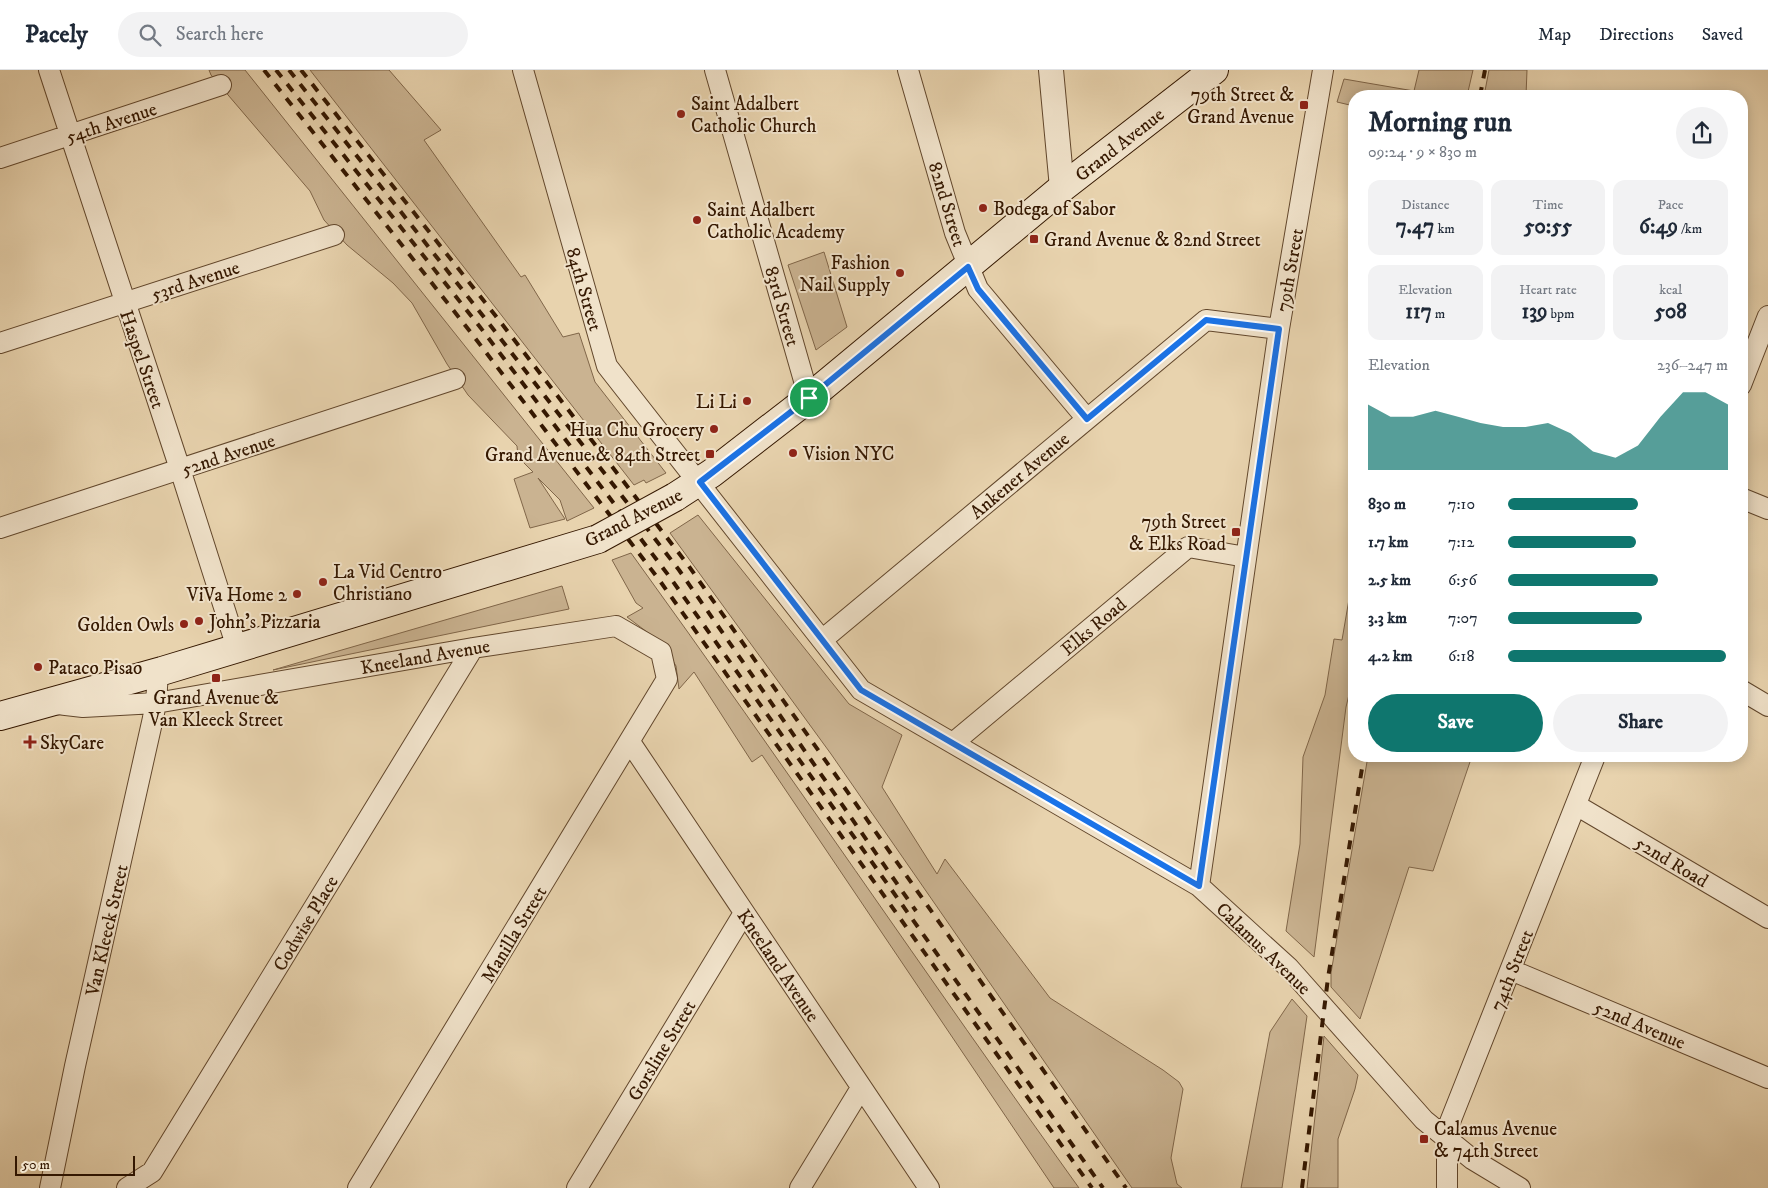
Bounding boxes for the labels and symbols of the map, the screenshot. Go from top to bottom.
place label: 79th Street & Grand Avenue [1187,84,1294,129]
place label: Saint Adalbert Catholic Church [691,93,817,138]
street label: 54th Avenue [63,98,160,149]
marker: 79th Street & Grand Avenue [1298,99,1310,111]
street label: Grand Avenue [1071,103,1169,187]
marker: Saint Adalbert Catholic Church [675,108,687,120]
street label: 82nd Street [923,159,970,250]
place label: Bodega of Sabor [993,198,1116,221]
place label: Saint Adalbert Catholic Academy [707,199,846,244]
marker: Bodega of Sabor [977,202,989,214]
marker: Saint Adalbert Catholic Academy [691,214,703,226]
street label: 79th Street [1272,227,1309,314]
place label: Grand Avenue & 82nd Street [1044,229,1261,252]
marker: Grand Avenue & 82nd Street [1028,233,1040,245]
street label: 84th Street [561,245,606,334]
place label: Fashion Nail Supply [799,252,891,297]
street label: 53rd Avenue [148,256,243,307]
street label: 83rd Street [759,264,804,349]
marker: Fashion Nail Supply [894,267,906,279]
street label: Haspel Street [114,307,169,412]
pin [788,377,830,419]
place label: Li Li [696,391,737,414]
marker: Li Li [741,395,753,407]
place label: Hua Chu Grocery [570,419,705,442]
marker: Hua Chu Grocery [708,423,720,435]
street label: Ankener Avenue [966,428,1074,524]
street label: 52nd Avenue [179,429,278,481]
place label: Vision NYC [802,443,894,466]
place label: Grand Avenue & 84th Street [485,444,700,467]
marker: Vision NYC [787,447,799,459]
marker: Grand Avenue & 84th Street [704,448,716,460]
street label: Grand Avenue [581,484,687,553]
place label: 79th Street & Elks Road [1129,511,1227,556]
marker: 79th Street & Elks Road [1230,526,1242,538]
place label: La Vid Centro Christiano [333,561,442,606]
marker: La Vid Centro Christiano [317,576,329,588]
place label: ViVa Home 2 [186,584,288,607]
marker: ViVa Home 2 [291,588,303,600]
street label: Elks Road [1057,593,1132,661]
place label: John's Pizzaria [207,611,321,634]
place label: Golden Owls [77,614,174,637]
marker: John's Pizzaria [193,615,205,627]
marker: Golden Owls [178,618,190,630]
street label: Kneeland Avenue [359,635,492,680]
place label: Pataco Pisao [48,657,142,680]
marker: Pataco Pisao [32,661,44,673]
marker: Grand Avenue & Van Kleeck Street [210,672,222,684]
place label: Grand Avenue & Van Kleeck Street [148,687,283,732]
place label: SkyCare [40,732,104,755]
marker: SkyCare [24,736,36,748]
street label: 52nd Road [1630,831,1713,893]
street label: Van Kleeck Street [81,862,134,999]
street label: Codwise Place [269,872,344,976]
street label: Manilla Street [476,882,552,987]
street label: Calamus Avenue [1211,898,1315,1000]
street label: Kneeland Avenue [732,905,824,1027]
street label: 74th Street [1486,927,1539,1015]
street label: Gorsline Street [623,996,701,1105]
street label: 52nd Avenue [1590,996,1689,1055]
place label: Calamus Avenue & 74th Street [1434,1118,1557,1163]
marker: Calamus Avenue & 74th Street [1418,1133,1430,1145]
scale bar [15,1153,135,1176]

